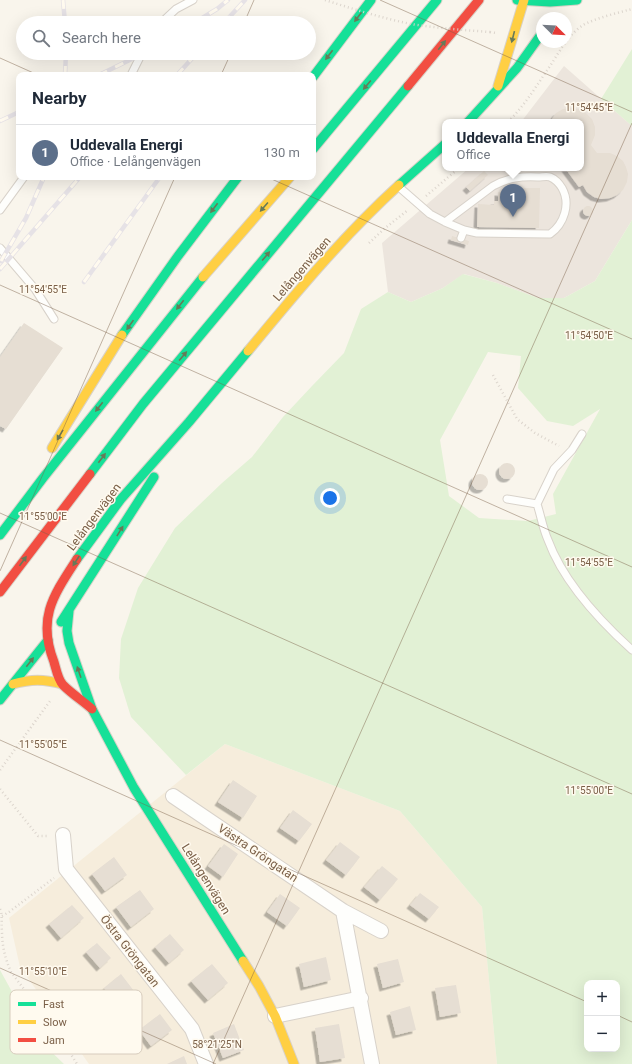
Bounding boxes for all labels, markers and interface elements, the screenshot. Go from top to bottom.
one-way arrow [354,11,363,22]
north arrow [536,12,572,48]
search box [16,16,316,60]
icon: search [30,27,52,49]
text: Search here [62,29,141,47]
one-way arrow [509,31,515,43]
one-way arrow [438,40,447,51]
one-way arrow [325,50,334,61]
one-way arrow [363,80,372,91]
text: Nearby [32,88,87,108]
text: 11°54'45"E [565,102,613,113]
popup [442,119,584,171]
text: Uddevalla Energi [457,129,569,147]
text: Uddevalla Energi [70,136,183,154]
text: 1 [41,145,49,160]
text: 130 m [263,145,300,160]
text: Office [457,147,490,162]
text: Office · Lelångenvägen [70,154,201,169]
pin: 1 [500,184,526,217]
one-way arrow [260,201,269,212]
one-way arrow [210,203,218,214]
street label: Lelångenvägen [270,234,334,304]
one-way arrow [261,250,270,261]
text: 11°54'55"E [19,284,67,295]
one-way arrow [176,300,184,311]
one-way arrow [126,319,134,330]
text: 11°54'50"E [565,330,613,341]
one-way arrow [178,350,187,361]
one-way arrow [95,402,103,413]
one-way arrow [57,429,64,441]
one-way arrow [97,452,106,463]
street label: Lelångenvägen [64,481,124,553]
your location [320,488,340,508]
text: 11°55'00"E [19,511,67,522]
one-way arrow [116,525,123,537]
one-way arrow [19,556,27,566]
one-way arrow [72,556,80,566]
text: 11°54'55"E [565,557,613,568]
one-way arrow [26,656,35,667]
one-way arrow [76,666,82,678]
text: 11°55'05"E [19,739,67,750]
text: 11°55'00"E [565,785,613,796]
street label: Västra Gröngatan [215,821,301,885]
street label: Lelångenvägen [179,841,233,917]
street label: Östra Gröngatan [98,912,163,990]
text: 11°55'10"E [19,966,67,977]
map controls [584,980,620,1052]
button: + [584,980,620,1016]
legend [10,990,142,1054]
text: Fast [43,998,65,1011]
text: Slow [43,1016,67,1029]
button: − [584,1016,620,1052]
text: Jam [43,1034,65,1047]
text: 58°21'25"N [192,1039,242,1050]

